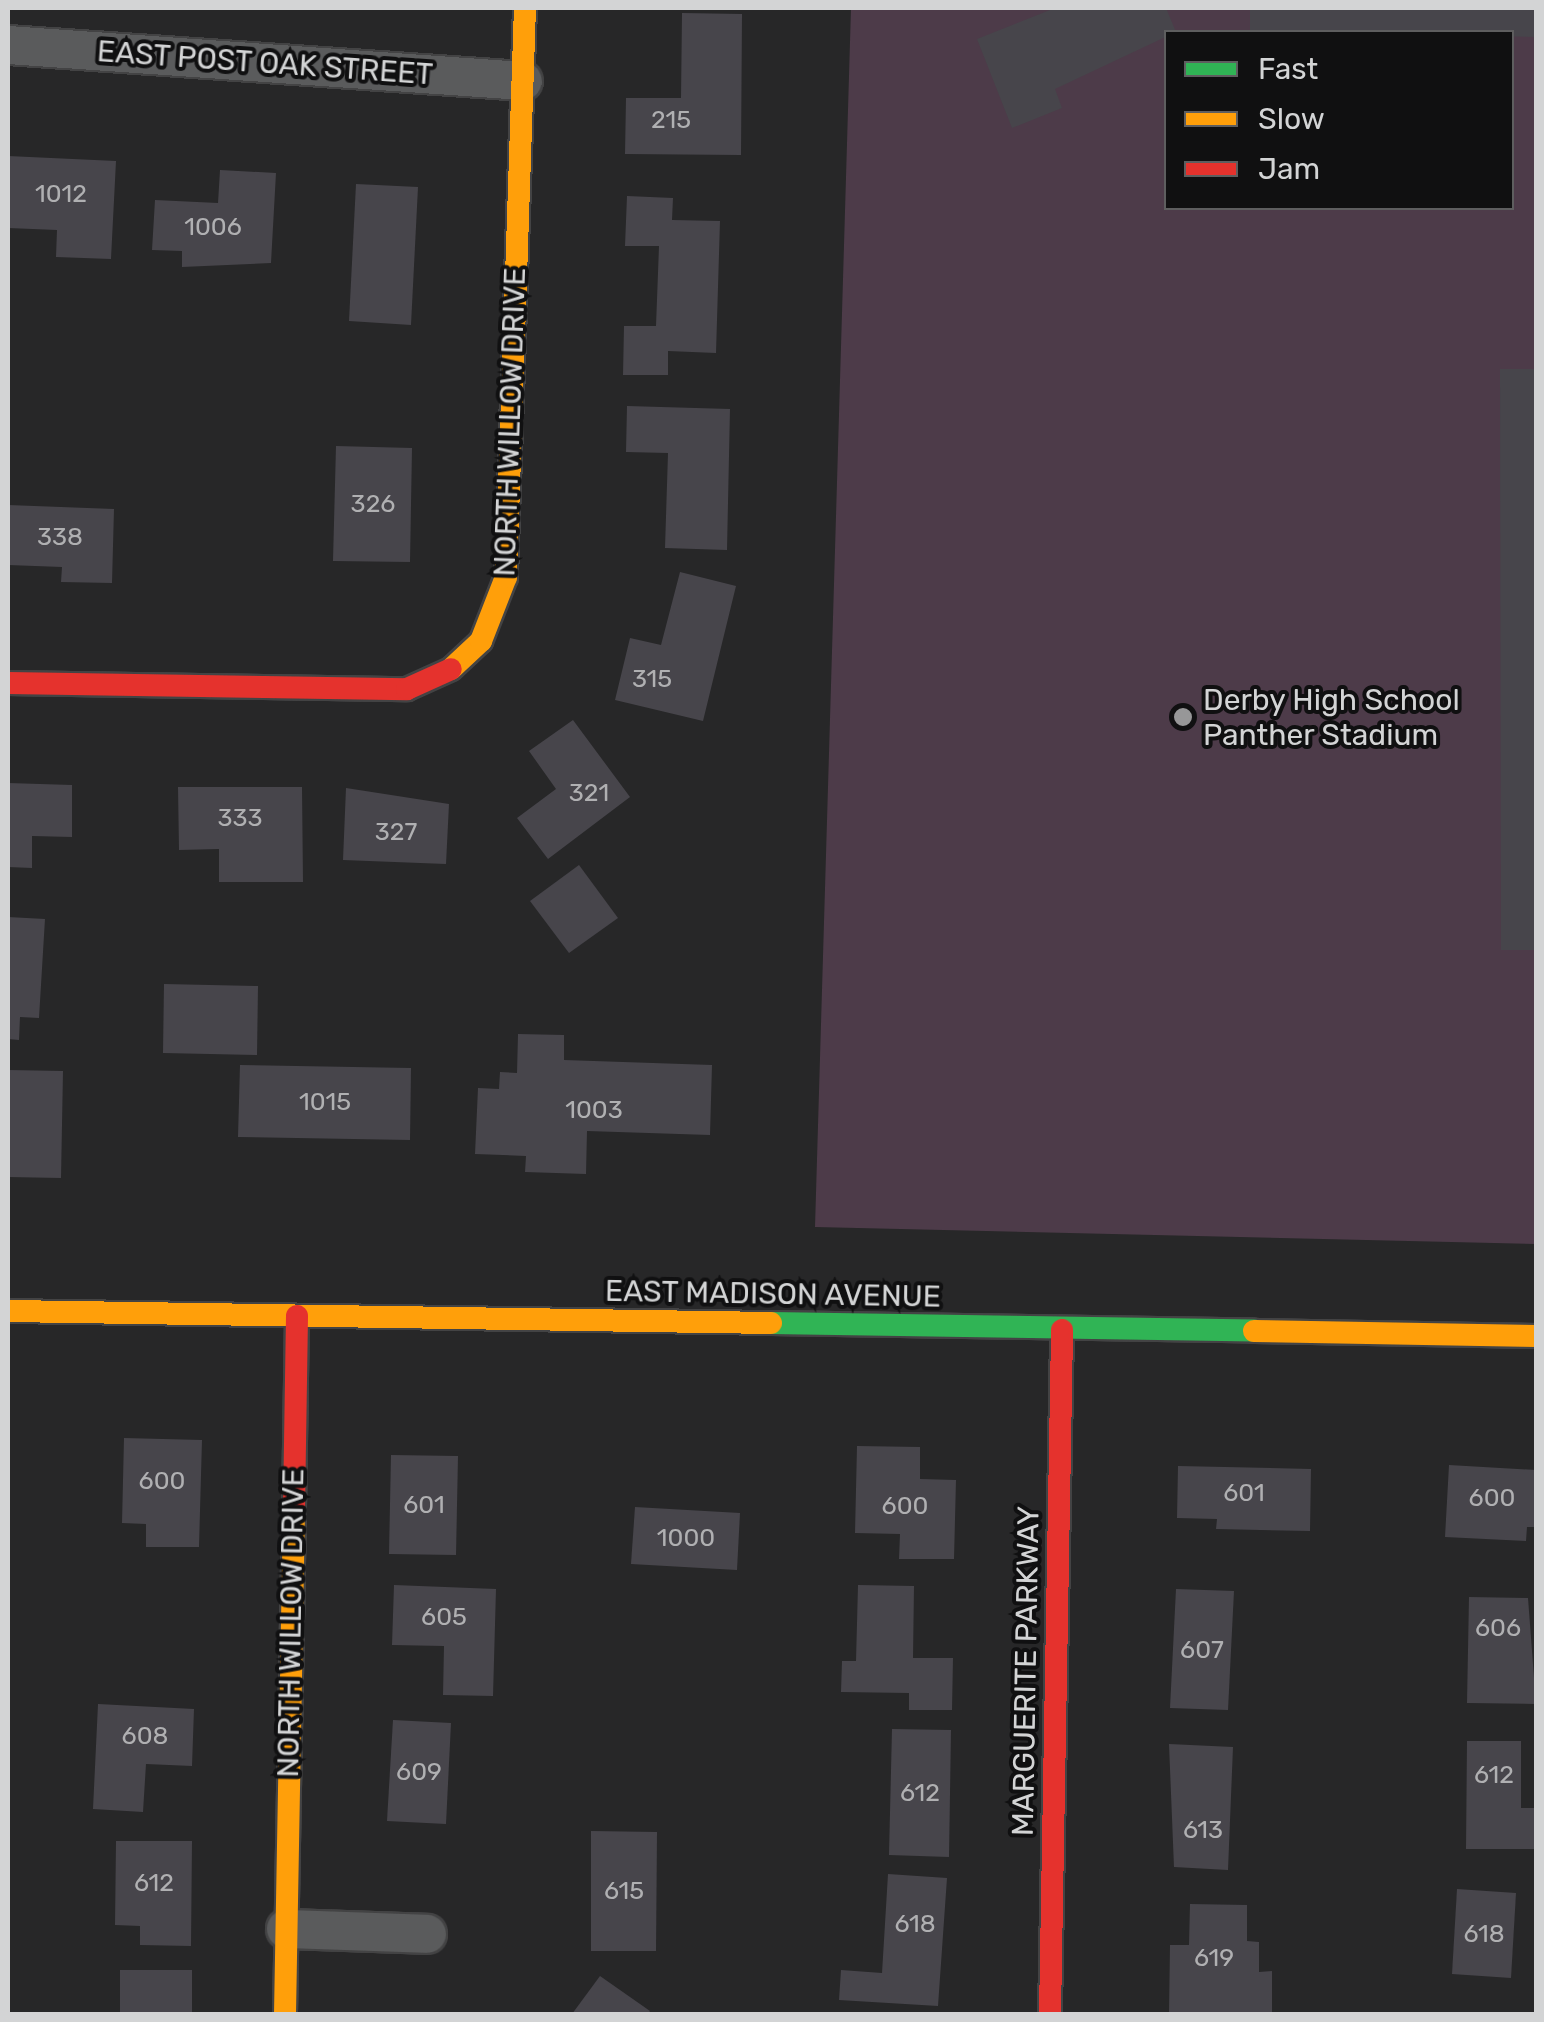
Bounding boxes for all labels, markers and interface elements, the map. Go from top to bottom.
legend [1164,30,1514,210]
street label: EAST POST OAK STREET [95,33,435,93]
text: Fast [1258,51,1318,87]
text: Slow [1258,101,1325,137]
house number: 215 [651,105,691,135]
text: Jam [1258,151,1320,187]
house number: 1012 [35,179,87,209]
house number: 1006 [184,212,242,242]
street label: NORTH WILLOW DRIVE [487,266,533,578]
house number: 326 [351,489,395,519]
house number: 338 [37,522,83,552]
house number: 315 [632,664,672,694]
place label: Derby High School Panther Stadium [1203,682,1460,752]
marker: Derby High School Panther Stadium [1172,706,1194,728]
house number: 321 [569,778,609,808]
house number: 333 [217,803,263,833]
house number: 327 [375,817,417,847]
house number: 1015 [299,1087,351,1117]
house number: 1003 [565,1095,623,1125]
street label: EAST MADISON AVENUE [604,1273,942,1315]
house number: 600 [139,1466,185,1496]
street label: NORTH WILLOW DRIVE [270,1468,312,1778]
house number: 601 [1223,1478,1265,1508]
house number: 600 [1469,1483,1515,1513]
house number: 601 [403,1490,445,1520]
house number: 600 [882,1491,928,1521]
street label: MARGUERITE PARKWAY [1005,1506,1047,1836]
house number: 1000 [657,1523,715,1553]
house number: 605 [421,1602,467,1632]
house number: 606 [1475,1613,1521,1643]
house number: 607 [1180,1635,1224,1665]
house number: 608 [122,1721,168,1751]
house number: 609 [396,1757,442,1787]
house number: 612 [1474,1760,1514,1790]
house number: 612 [900,1778,940,1808]
house number: 613 [1183,1815,1223,1845]
house number: 612 [134,1868,174,1898]
house number: 615 [604,1876,644,1906]
house number: 618 [894,1909,936,1939]
house number: 618 [1463,1919,1505,1949]
house number: 619 [1194,1943,1234,1973]

